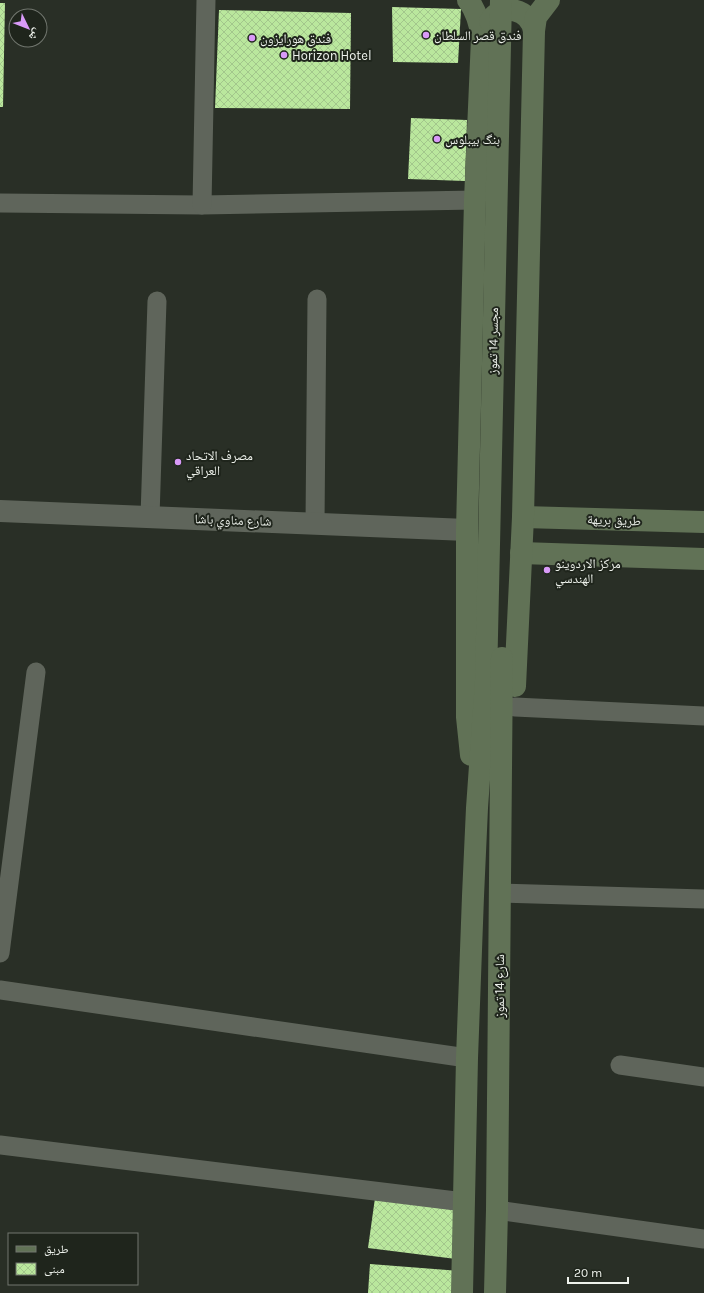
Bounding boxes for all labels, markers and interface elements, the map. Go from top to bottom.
north arrow [8,8,48,48]
text: ش [25,25,44,43]
place label: فندق قصر السلطان [434,28,522,44]
marker: فندق قصر السلطان [421,30,431,40]
place label: فندق هورايزون [260,31,331,47]
marker: فندق هورايزون [247,33,257,43]
place label: Horizon Hotel [292,48,372,63]
marker: Horizon Hotel [279,50,289,60]
place label: بنگ بيبلوس [445,132,500,148]
marker: بنگ بيبلوس [432,134,442,144]
street label: مجسر 14 تموز [485,307,502,376]
place label: مصرف الاتحاد العراقي [186,448,253,481]
marker: مصرف الاتحاد العراقي [173,457,183,467]
street label: شارع مناوي باشا [194,511,272,532]
street label: طريق بريهة [587,512,641,529]
place label: مركز الاردوينو الهندسي [555,556,621,589]
marker: مركز الاردوينو الهندسي [542,565,552,575]
street label: شارع 14 تموز [492,954,509,1019]
legend [8,1233,138,1285]
text: طريق [44,1242,69,1256]
scale bar [568,1259,628,1285]
text: مبنى [44,1262,65,1276]
text: 20 m [574,1266,602,1280]

